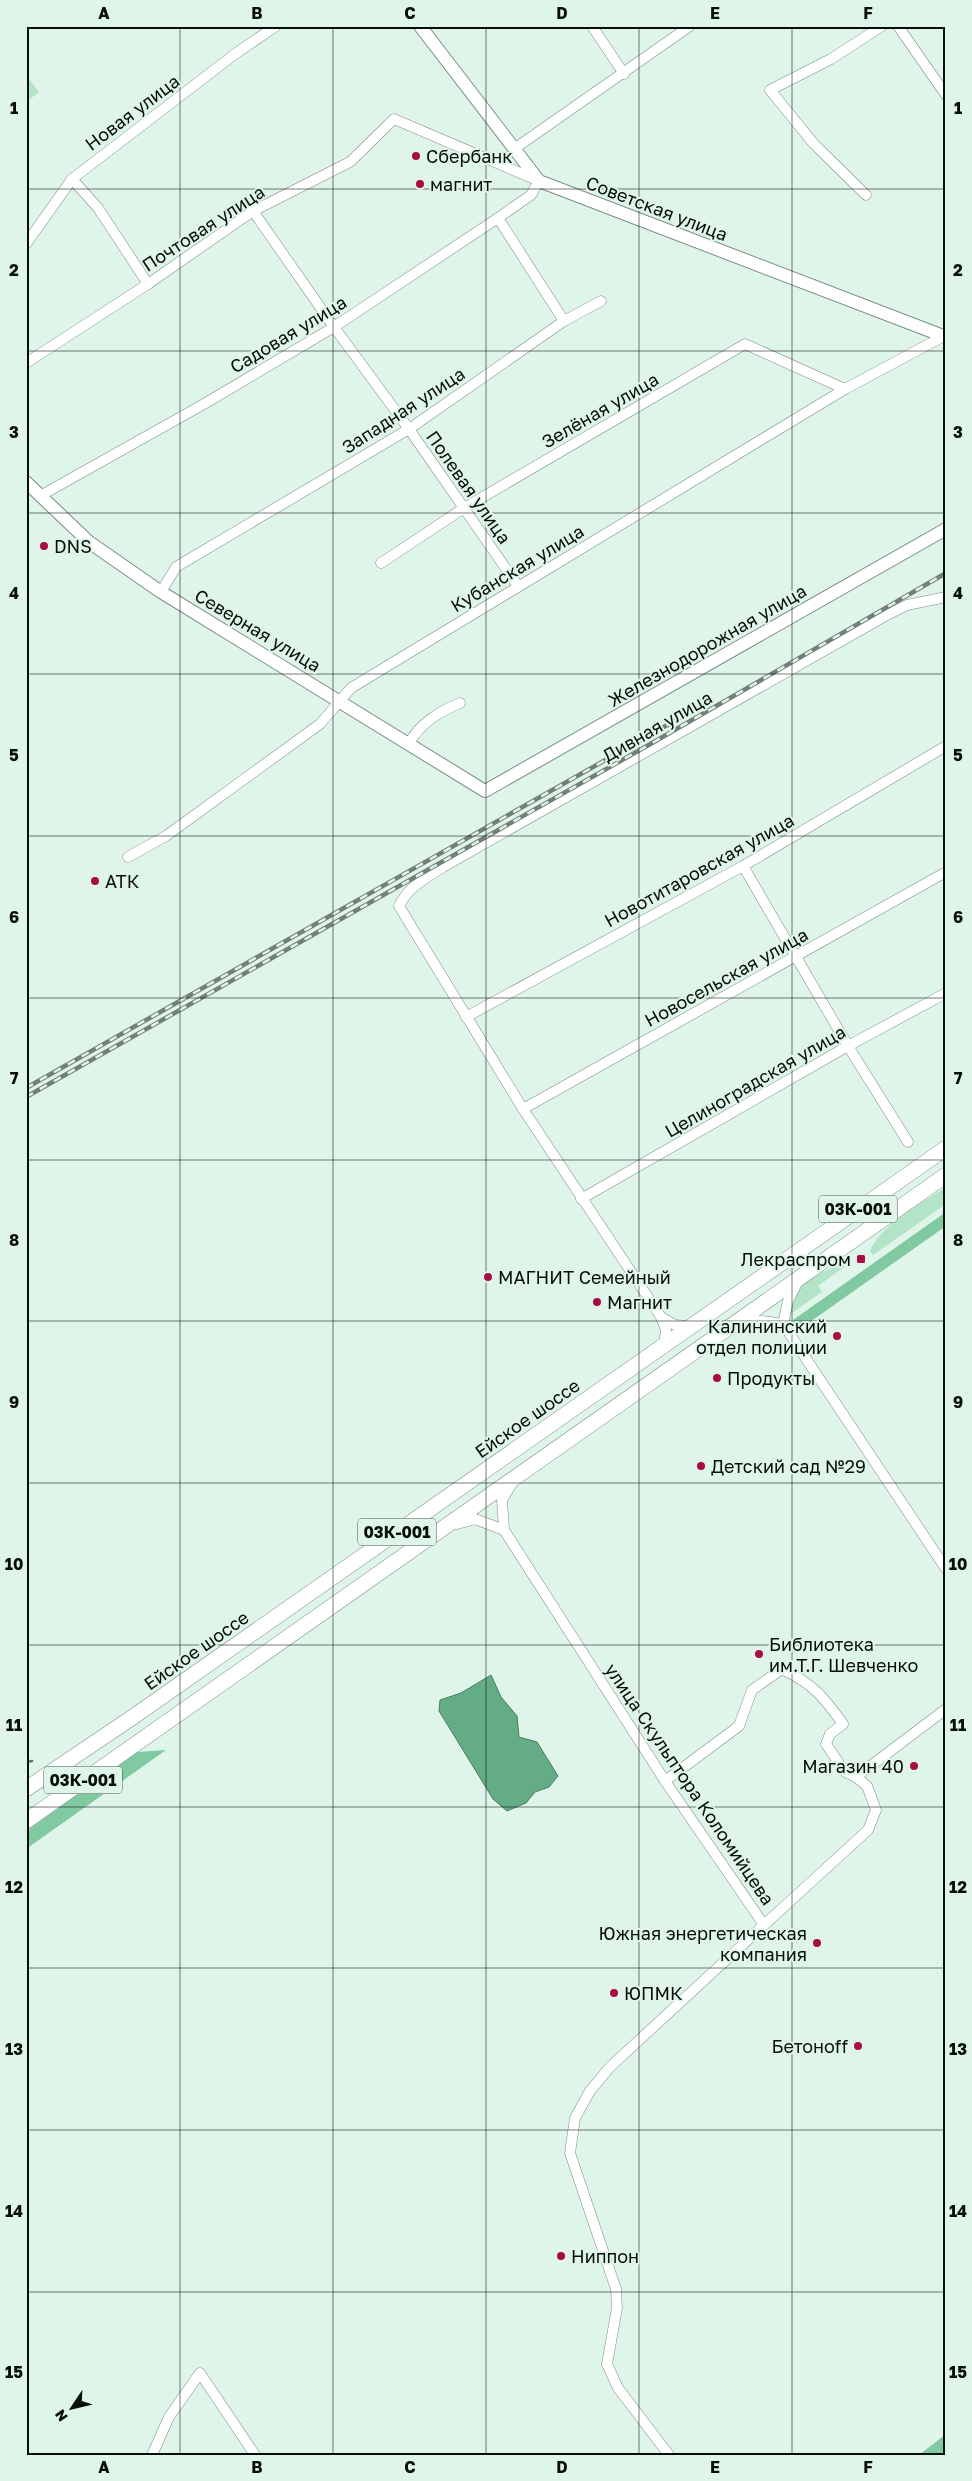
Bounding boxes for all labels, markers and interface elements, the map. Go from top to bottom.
text: A [98,3,110,23]
text: B [251,3,263,23]
text: C [404,3,416,23]
text: D [556,3,568,23]
text: E [710,3,720,23]
text: F [863,3,873,23]
street label: Новая улица [81,69,183,155]
text: 1 [10,98,18,118]
text: 1 [954,98,962,118]
place label: Сбербанк [426,145,513,167]
marker: Сбербанк [410,150,422,162]
street label: Советская улица [583,171,731,245]
place label: магнит [430,173,492,195]
marker: магнит [414,178,426,190]
street label: Почтовая улица [138,180,268,276]
text: 2 [9,260,19,280]
text: 2 [953,260,963,280]
street label: Садовая улица [226,291,350,377]
street label: Западная улица [337,362,469,458]
street label: Зелёная улица [538,368,662,452]
text: 3 [9,422,19,442]
text: 3 [953,422,963,442]
street label: Полевая улица [422,426,516,548]
street label: Кубанская улица [446,520,588,616]
place label: DNS [54,535,92,557]
marker: DNS [38,540,50,552]
street label: Железнодорожная улица [604,579,810,711]
text: 4 [9,583,19,603]
text: 4 [953,583,963,603]
street label: Северная улица [191,584,325,676]
street label: Дивная улица [598,686,716,766]
text: 5 [9,745,19,765]
text: 5 [953,745,963,765]
street label: Новотитаровская улица [600,809,798,931]
place label: АТК [105,870,140,892]
marker: АТК [89,875,101,887]
text: 6 [9,907,19,927]
text: 6 [953,907,963,927]
street label: Новосельская улица [640,923,812,1031]
street label: Целиноградская улица [661,1020,849,1142]
text: 7 [10,1068,19,1088]
text: 7 [954,1068,963,1088]
road number: 03К-001 [819,1196,897,1222]
text: 8 [9,1230,19,1250]
text: 8 [953,1230,963,1250]
place label: Лекраспром [741,1248,851,1270]
marker: Лекраспром [855,1253,867,1265]
place label: МАГНИТ Семейный [498,1266,671,1288]
marker: МАГНИТ Семейный [482,1271,494,1283]
place label: Магнит [607,1291,672,1313]
marker: Магнит [591,1296,603,1308]
place label: Калининский отдел полиции [696,1315,827,1358]
marker: Калининский отдел полиции [831,1330,843,1342]
place label: Продукты [727,1367,815,1389]
marker: Продукты [711,1372,723,1384]
street label: Ейское шоссе [470,1374,584,1462]
text: 9 [9,1392,19,1412]
text: 9 [953,1392,963,1412]
place label: Детский сад №29 [711,1455,866,1477]
marker: Детский сад №29 [695,1460,707,1472]
road number: 03К-001 [358,1518,436,1545]
text: 10 [5,1554,23,1574]
text: 10 [949,1554,967,1574]
street label: Ейское шоссе [139,1606,253,1694]
place label: Библиотека им.Т.Г. Шевченко [769,1633,918,1676]
marker: Библиотека им.Т.Г. Шевченко [753,1648,765,1660]
street label: улица Скульптора Коломийцева [601,1659,779,1909]
text: 11 [6,1715,22,1735]
text: 11 [950,1715,966,1735]
place label: Магазин 40 [802,1755,904,1777]
marker: Магазин 40 [908,1760,920,1772]
road number: 03К-001 [44,1766,122,1794]
text: 12 [5,1877,23,1897]
text: 12 [949,1877,967,1897]
place label: Южная энергетическая компания [598,1922,807,1965]
marker: Южная энергетическая компания [811,1937,823,1949]
place label: ЮПМК [624,1982,683,2004]
marker: ЮПМК [608,1987,620,1999]
place label: Бетонoff [771,2035,848,2057]
text: 13 [5,2039,23,2059]
text: 13 [949,2039,967,2059]
marker: Бетонoff [852,2040,864,2052]
text: 14 [5,2201,23,2221]
text: 14 [949,2201,967,2221]
place label: Ниппон [571,2245,639,2267]
marker: Ниппон [555,2250,567,2262]
text: 15 [5,2362,23,2382]
text: 15 [949,2362,967,2382]
north arrow [48,2384,98,2434]
text: N [51,2407,71,2425]
text: A [98,2457,110,2477]
text: B [251,2457,263,2477]
text: C [404,2457,416,2477]
text: D [556,2457,568,2477]
text: E [710,2457,720,2477]
text: F [863,2457,873,2477]

